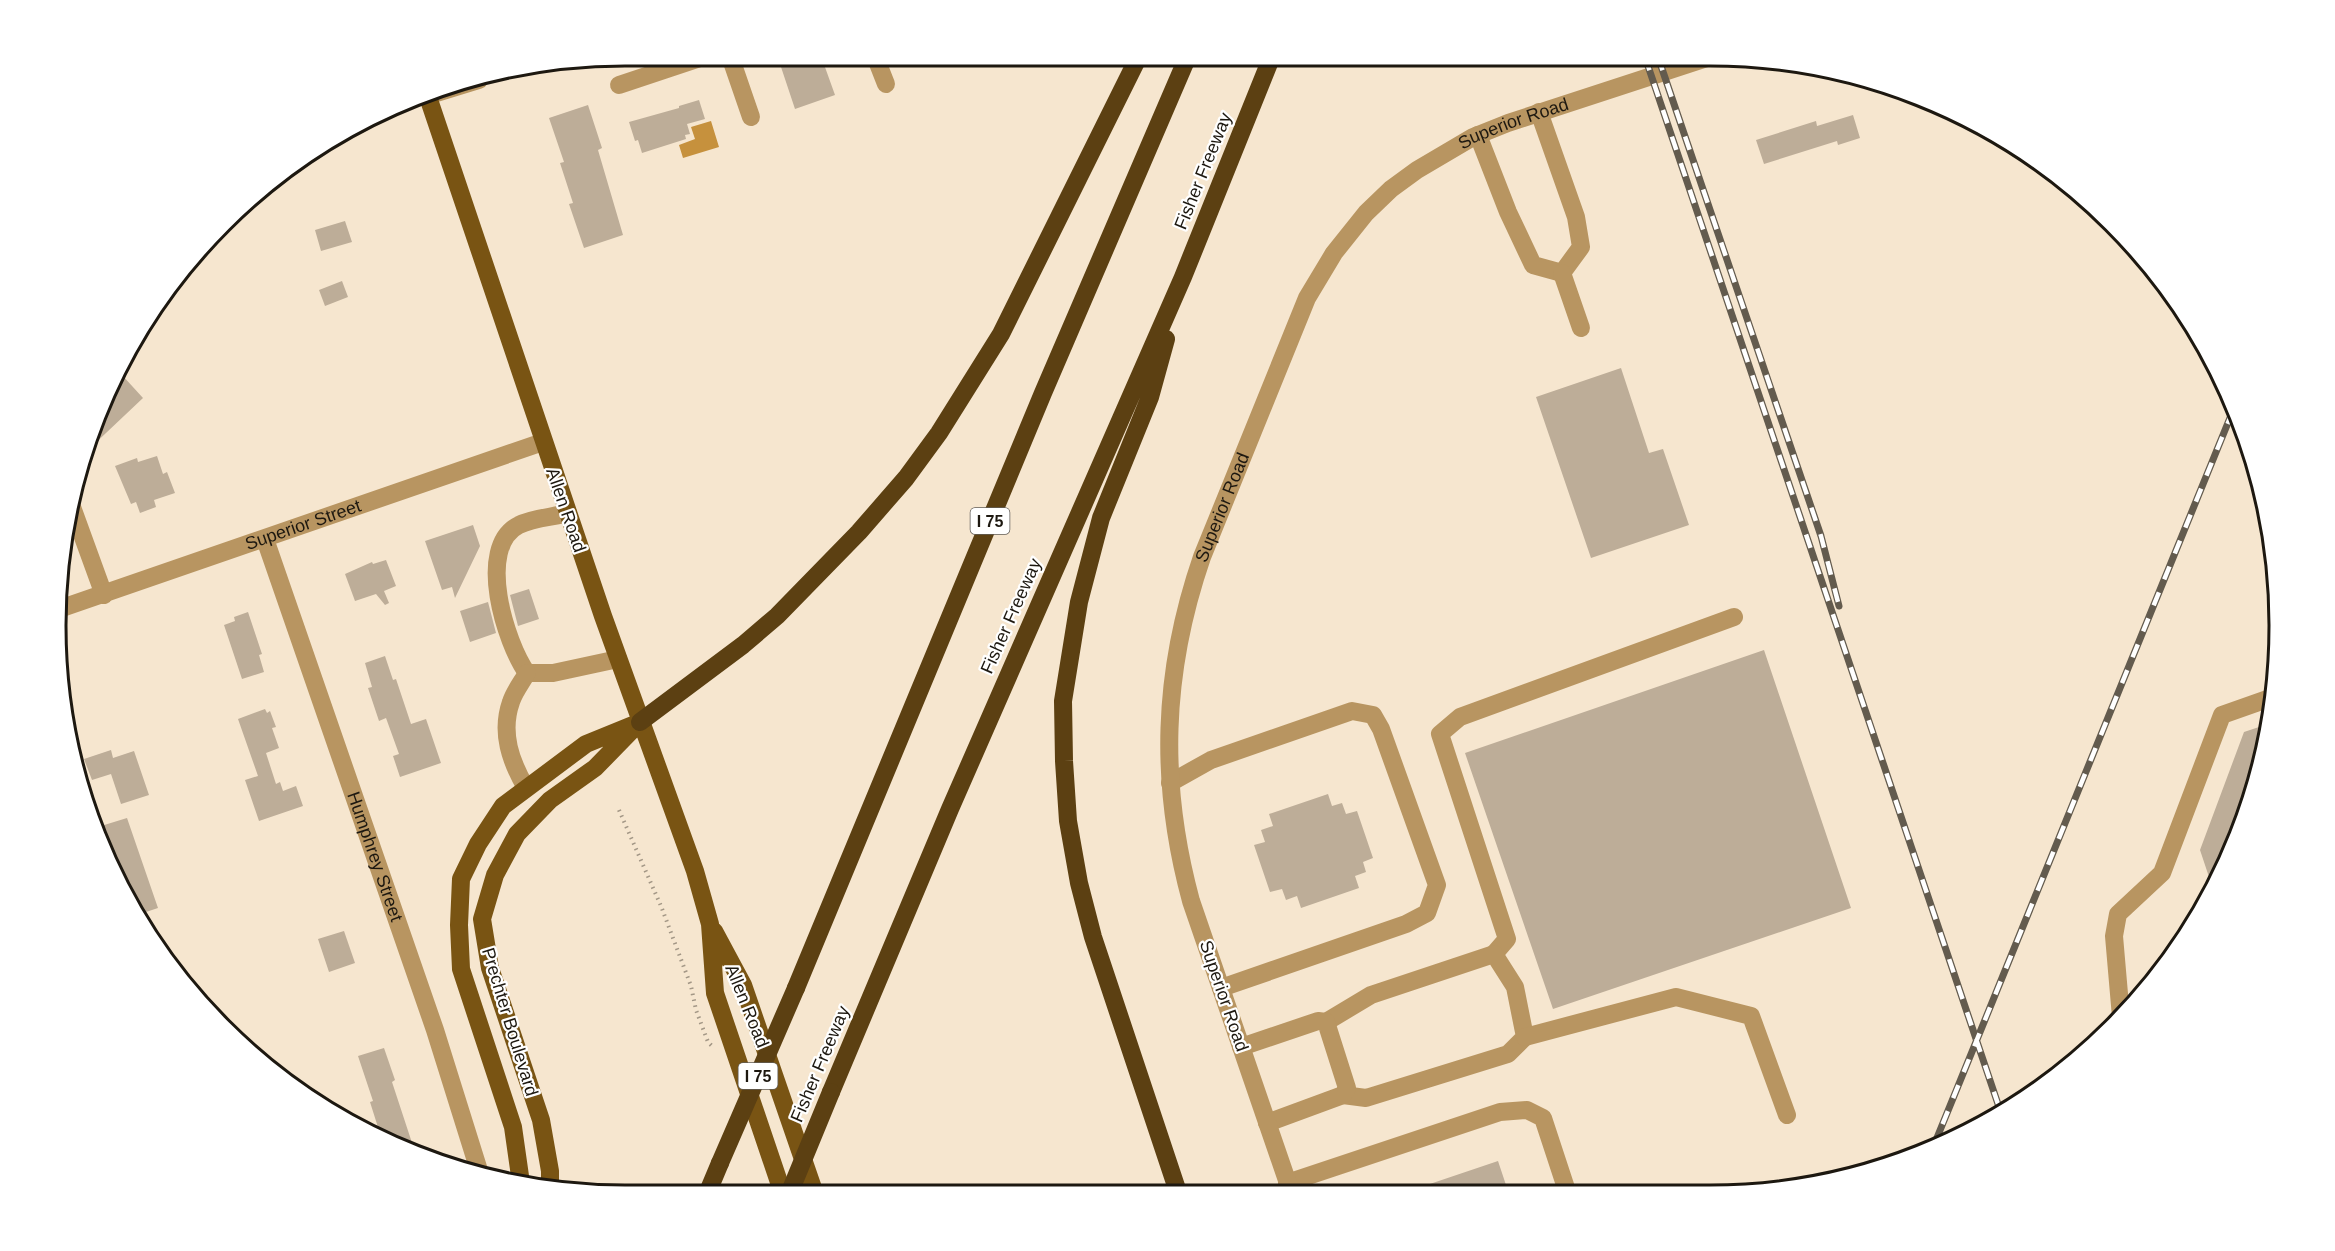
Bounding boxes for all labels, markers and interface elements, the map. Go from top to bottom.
street label: Superior Road [1455,94,1571,153]
street label: Fisher Freeway [1170,110,1236,232]
street label: Superior Road [1191,450,1253,565]
street label: Allen Road [542,465,590,555]
street label: Superior Street [243,496,364,554]
road number: I 75 [970,508,1010,534]
street label: Fisher Freeway [977,555,1045,677]
street label: Humphrey Street [343,789,407,924]
street label: Superior Road [1196,938,1252,1054]
street label: Prechter Boulevard [478,945,542,1099]
street label: Allen Road [721,961,773,1051]
street label: Fisher Freeway [787,1003,853,1125]
road number: I 75 [738,1063,777,1089]

